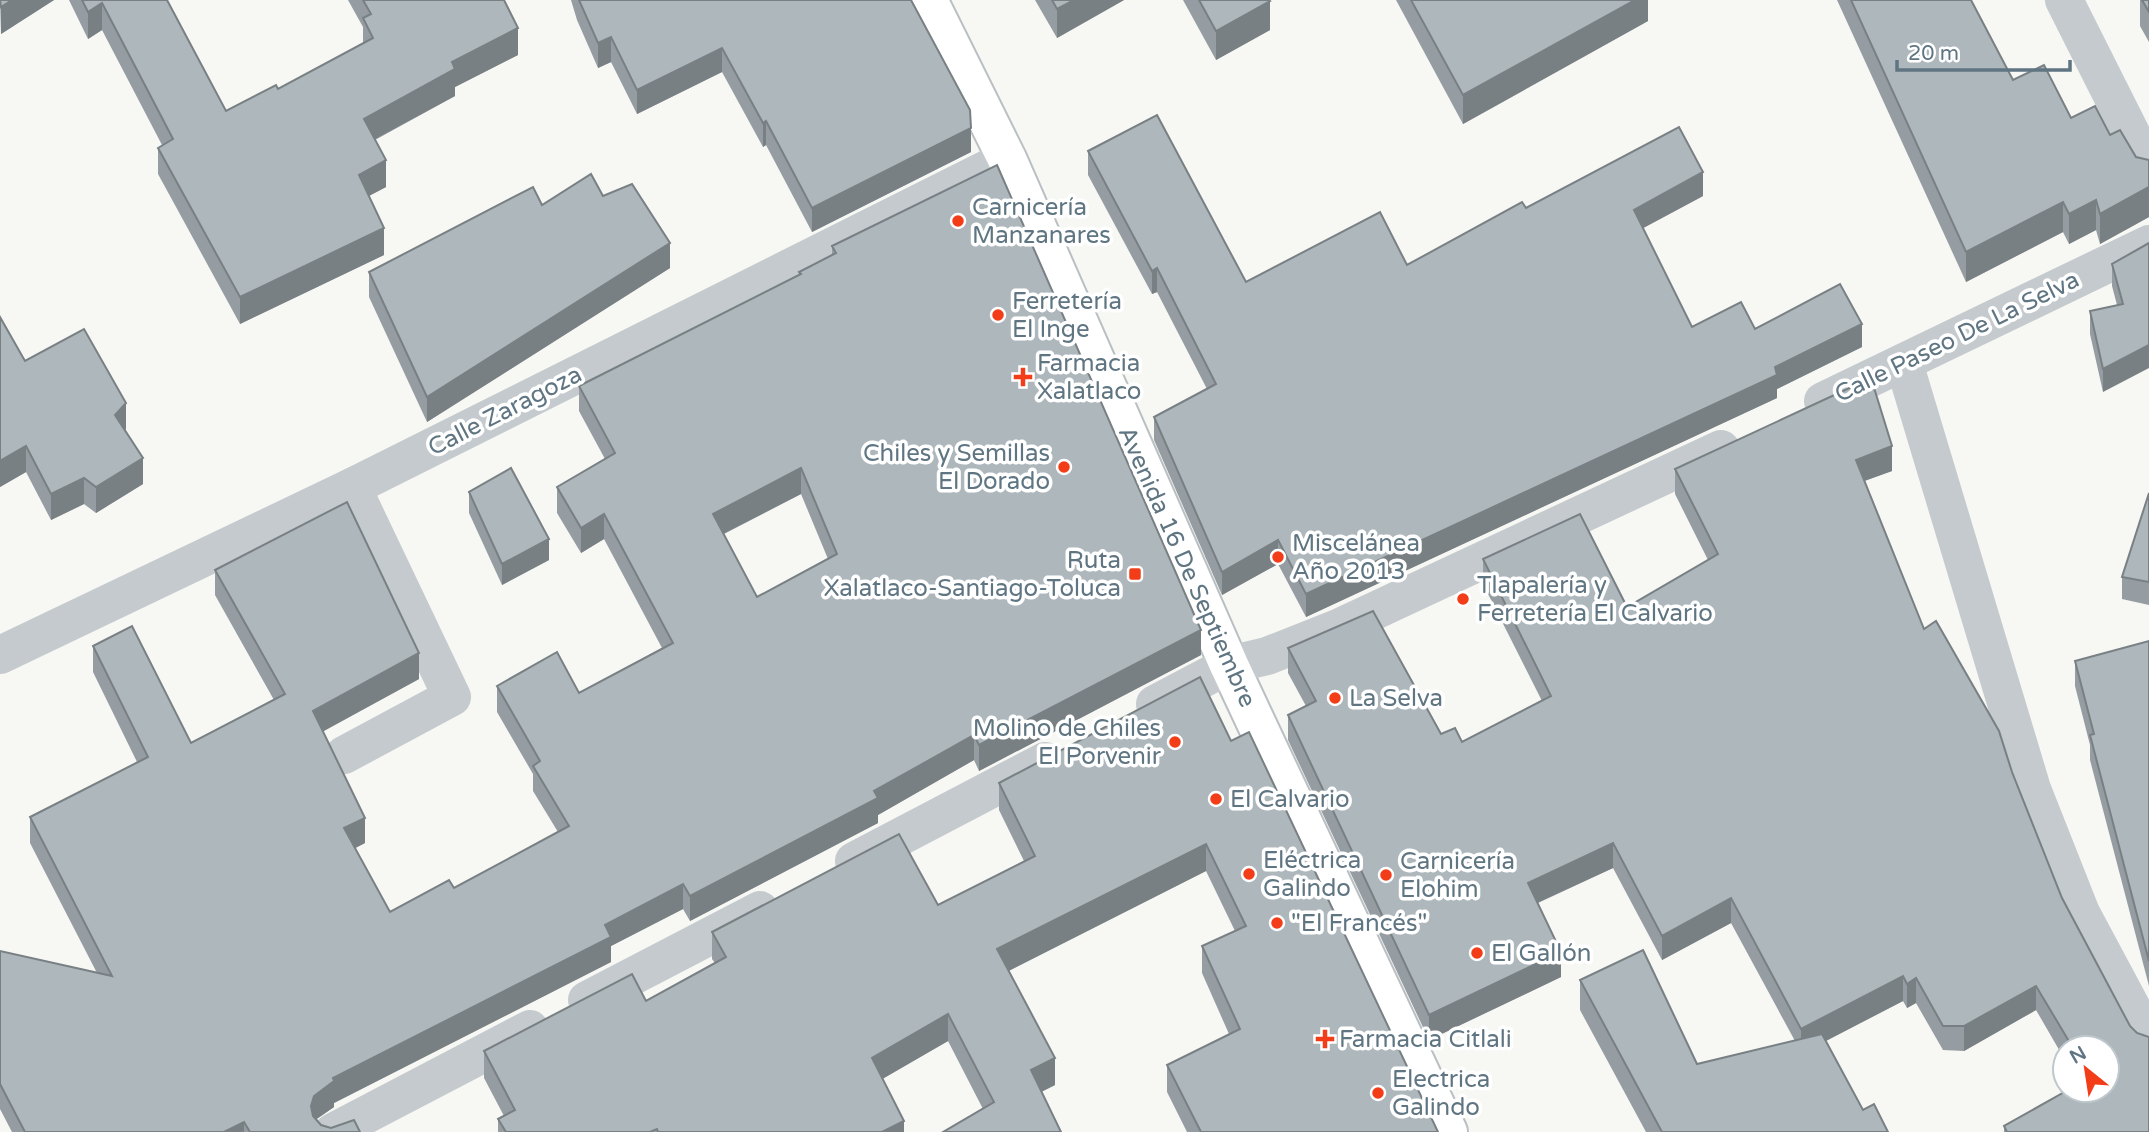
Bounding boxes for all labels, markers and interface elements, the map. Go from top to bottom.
scale bar [1897,28,2070,72]
text: 20 m [1908,41,1959,66]
place label: Carnicería Manzanares [972,193,1111,250]
marker: Carnicería Manzanares [950,213,966,229]
street label: Calle Paseo De La Selva [1830,265,2084,409]
place label: Ferretería El Inge [1012,287,1122,344]
marker: Ferretería El Inge [990,307,1006,323]
place label: Farmacia Xalatlaco [1037,349,1141,406]
street label: Calle Zaragoza [423,360,587,462]
marker: Farmacia Xalatlaco [1015,369,1031,385]
street label: Avenida 16 De Septiembre [1112,422,1262,712]
place label: Chiles y Semillas El Dorado [863,439,1050,496]
marker: Chiles y Semillas El Dorado [1056,459,1072,475]
place label: Miscelánea Año 2013 [1292,529,1420,586]
place label: Ruta Xalatlaco-Santiago-Toluca [823,546,1121,603]
marker: Miscelánea Año 2013 [1270,549,1286,565]
marker: Ruta Xalatlaco-Santiago-Toluca [1127,566,1143,582]
place label: Tlapalería y Ferretería El Calvario [1477,571,1713,628]
marker: Tlapalería y Ferretería El Calvario [1455,591,1471,607]
place label: La Selva [1349,684,1443,713]
marker: La Selva [1327,690,1343,706]
place label: Molino de Chiles El Porvenir [973,714,1162,771]
marker: Molino de Chiles El Porvenir [1167,734,1183,750]
place label: El Calvario [1230,785,1350,814]
marker: El Calvario [1208,791,1224,807]
place label: Eléctrica Galindo [1263,846,1361,903]
place label: Carnicería Elohim [1400,847,1515,904]
marker: Eléctrica Galindo [1241,866,1257,882]
marker: Carnicería Elohim [1378,867,1394,883]
place label: "El Francés" [1291,909,1427,938]
marker: "El Francés" [1269,915,1285,931]
place label: El Gallón [1491,939,1591,968]
marker: El Gallón [1469,945,1485,961]
place label: Farmacia Citlali [1339,1025,1512,1054]
marker: Farmacia Citlali [1317,1031,1333,1047]
north arrow [2051,1034,2121,1104]
text: N [2066,1042,2090,1068]
place label: Electrica Galindo [1392,1065,1490,1122]
marker: Electrica Galindo [1370,1085,1386,1101]

